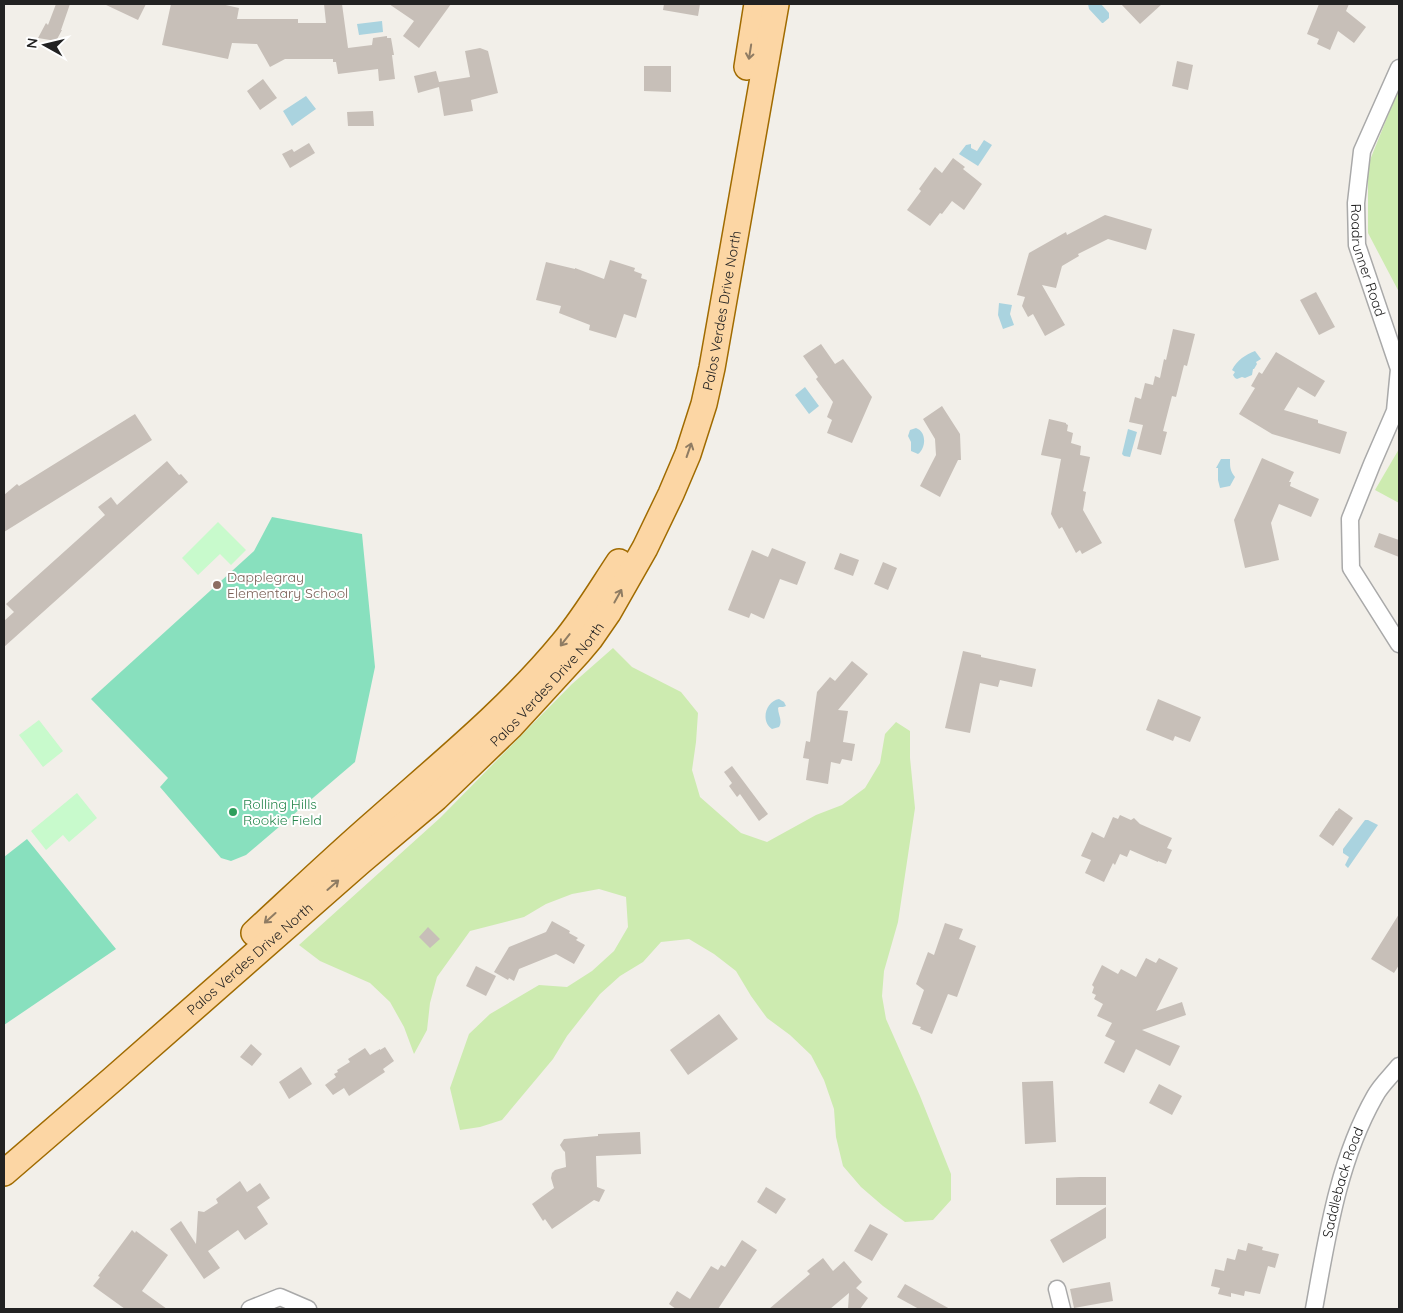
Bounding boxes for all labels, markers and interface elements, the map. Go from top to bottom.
north arrow [20,20,70,70]
text: N [22,37,42,50]
one-way arrow [744,43,754,59]
street label: Roadrunner Road [1347,203,1390,319]
street label: Palos Verdes Drive North [698,229,745,392]
one-way arrow [685,443,694,458]
place label: Dapplegray Elementary School [227,568,348,602]
marker: Dapplegray Elementary School [211,579,223,591]
one-way arrow [613,589,623,604]
street label: Palos Verdes Drive North [486,619,608,751]
one-way arrow [560,633,570,647]
place label: Rolling Hills Rookie Field [243,795,322,829]
marker: Rolling Hills Rookie Field [227,806,239,818]
one-way arrow [327,880,340,891]
street label: Palos Verdes Drive North [183,899,317,1019]
one-way arrow [264,912,277,924]
street label: Saddleback Road [1318,1124,1368,1239]

